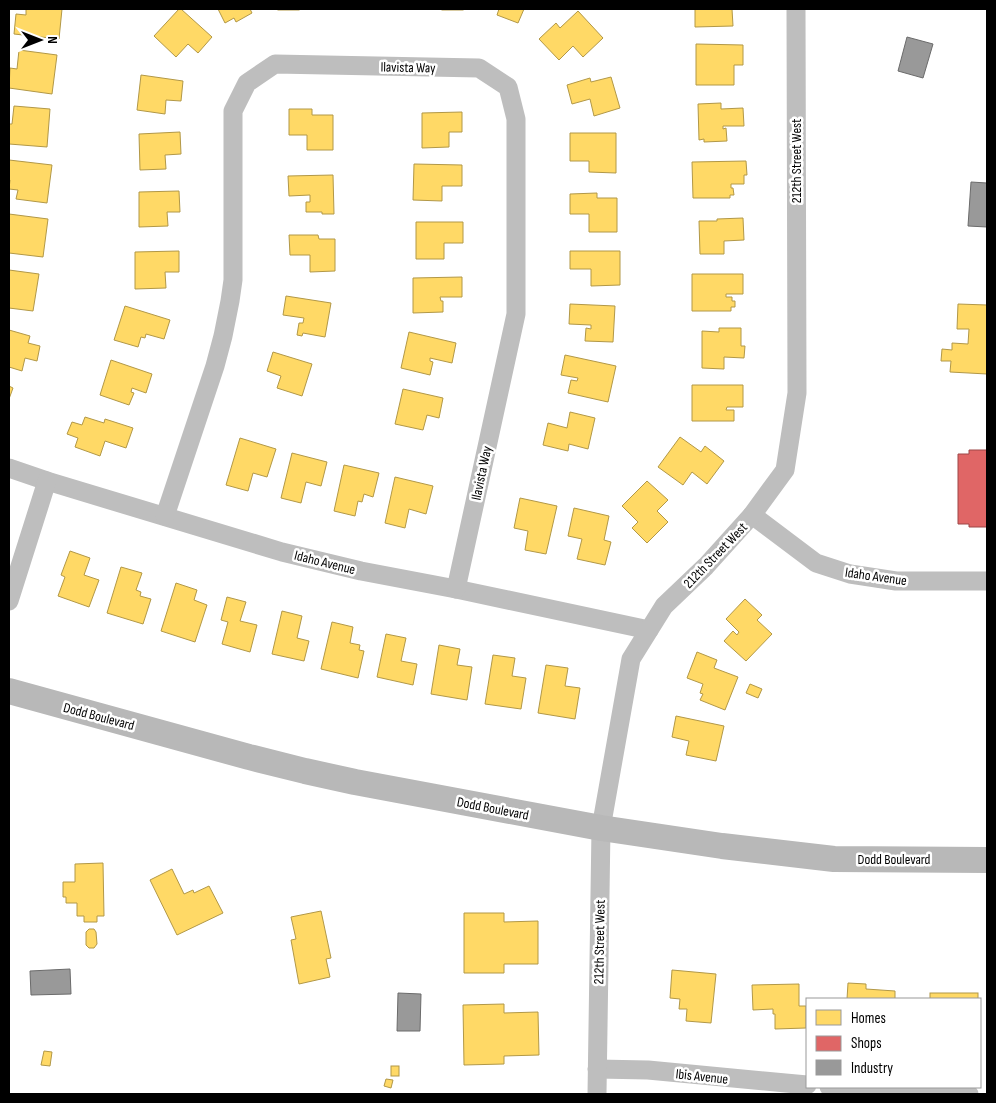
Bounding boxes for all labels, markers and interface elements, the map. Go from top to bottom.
north arrow [15,15,65,65]
text: N [44,36,61,44]
street label: Ilavista Way [380,59,436,76]
street label: 212th Street West [788,119,805,203]
street label: Ilavista Way [467,444,496,502]
street label: 212th Street West [680,519,751,592]
street label: Idaho Avenue [293,547,357,578]
street label: Idaho Avenue [844,564,908,589]
street label: Dodd Boulevard [61,699,136,734]
street label: Dodd Boulevard [456,793,530,824]
street label: Dodd Boulevard [858,851,931,868]
street label: 212th Street West [590,900,609,984]
legend [806,998,981,1088]
text: Homes [851,1009,886,1028]
text: Shops [851,1034,882,1053]
text: Industry [851,1059,893,1078]
street label: Ibis Avenue [675,1065,729,1088]

